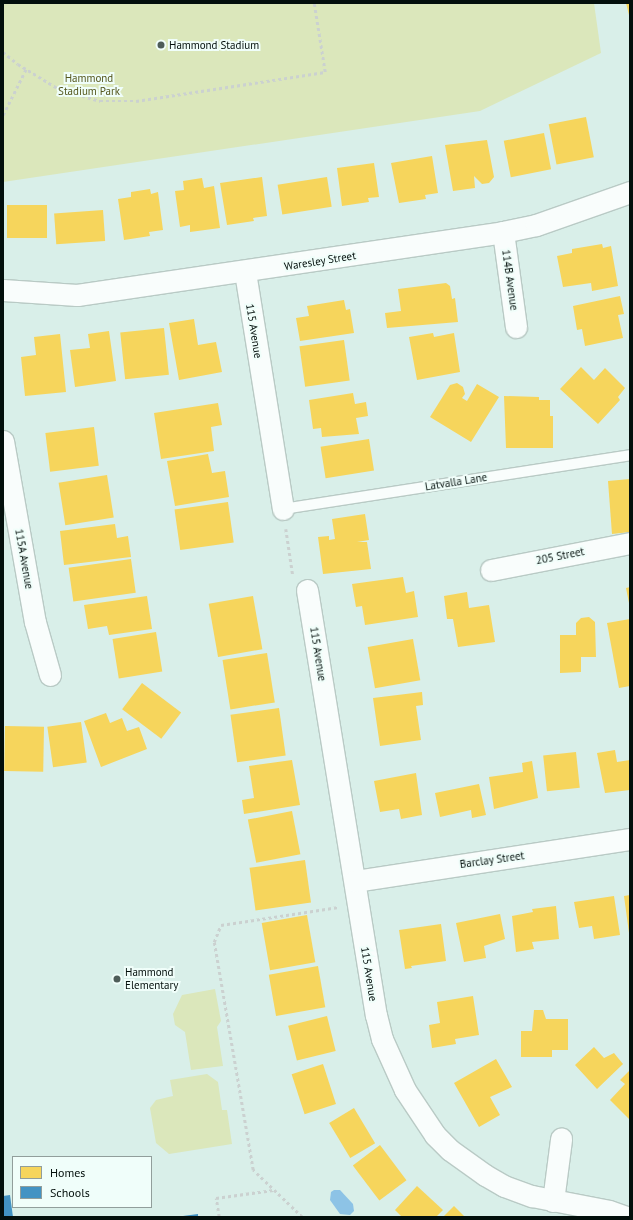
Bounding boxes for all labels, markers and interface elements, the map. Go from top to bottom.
place label: Hammond Stadium [169,38,259,52]
marker: Hammond Stadium [156,40,166,50]
park label: Hammond Stadium Park [58,72,120,98]
street label: Waresley Street [283,249,357,273]
street label: 114B Avenue [499,249,521,311]
street label: 115 Avenue [243,303,265,359]
street label: Latvalla Lane [424,471,488,493]
street label: 115A Avenue [12,527,36,591]
street label: 205 Street [535,545,585,567]
street label: 115 Avenue [307,626,329,682]
street label: Barclay Street [459,849,525,871]
street label: 115 Avenue [358,946,380,1002]
place label: Hammond Elementary [125,966,178,992]
marker: Hammond Elementary [112,974,122,984]
legend [12,1156,152,1208]
text: Homes [50,1165,85,1180]
text: Schools [50,1185,90,1200]

